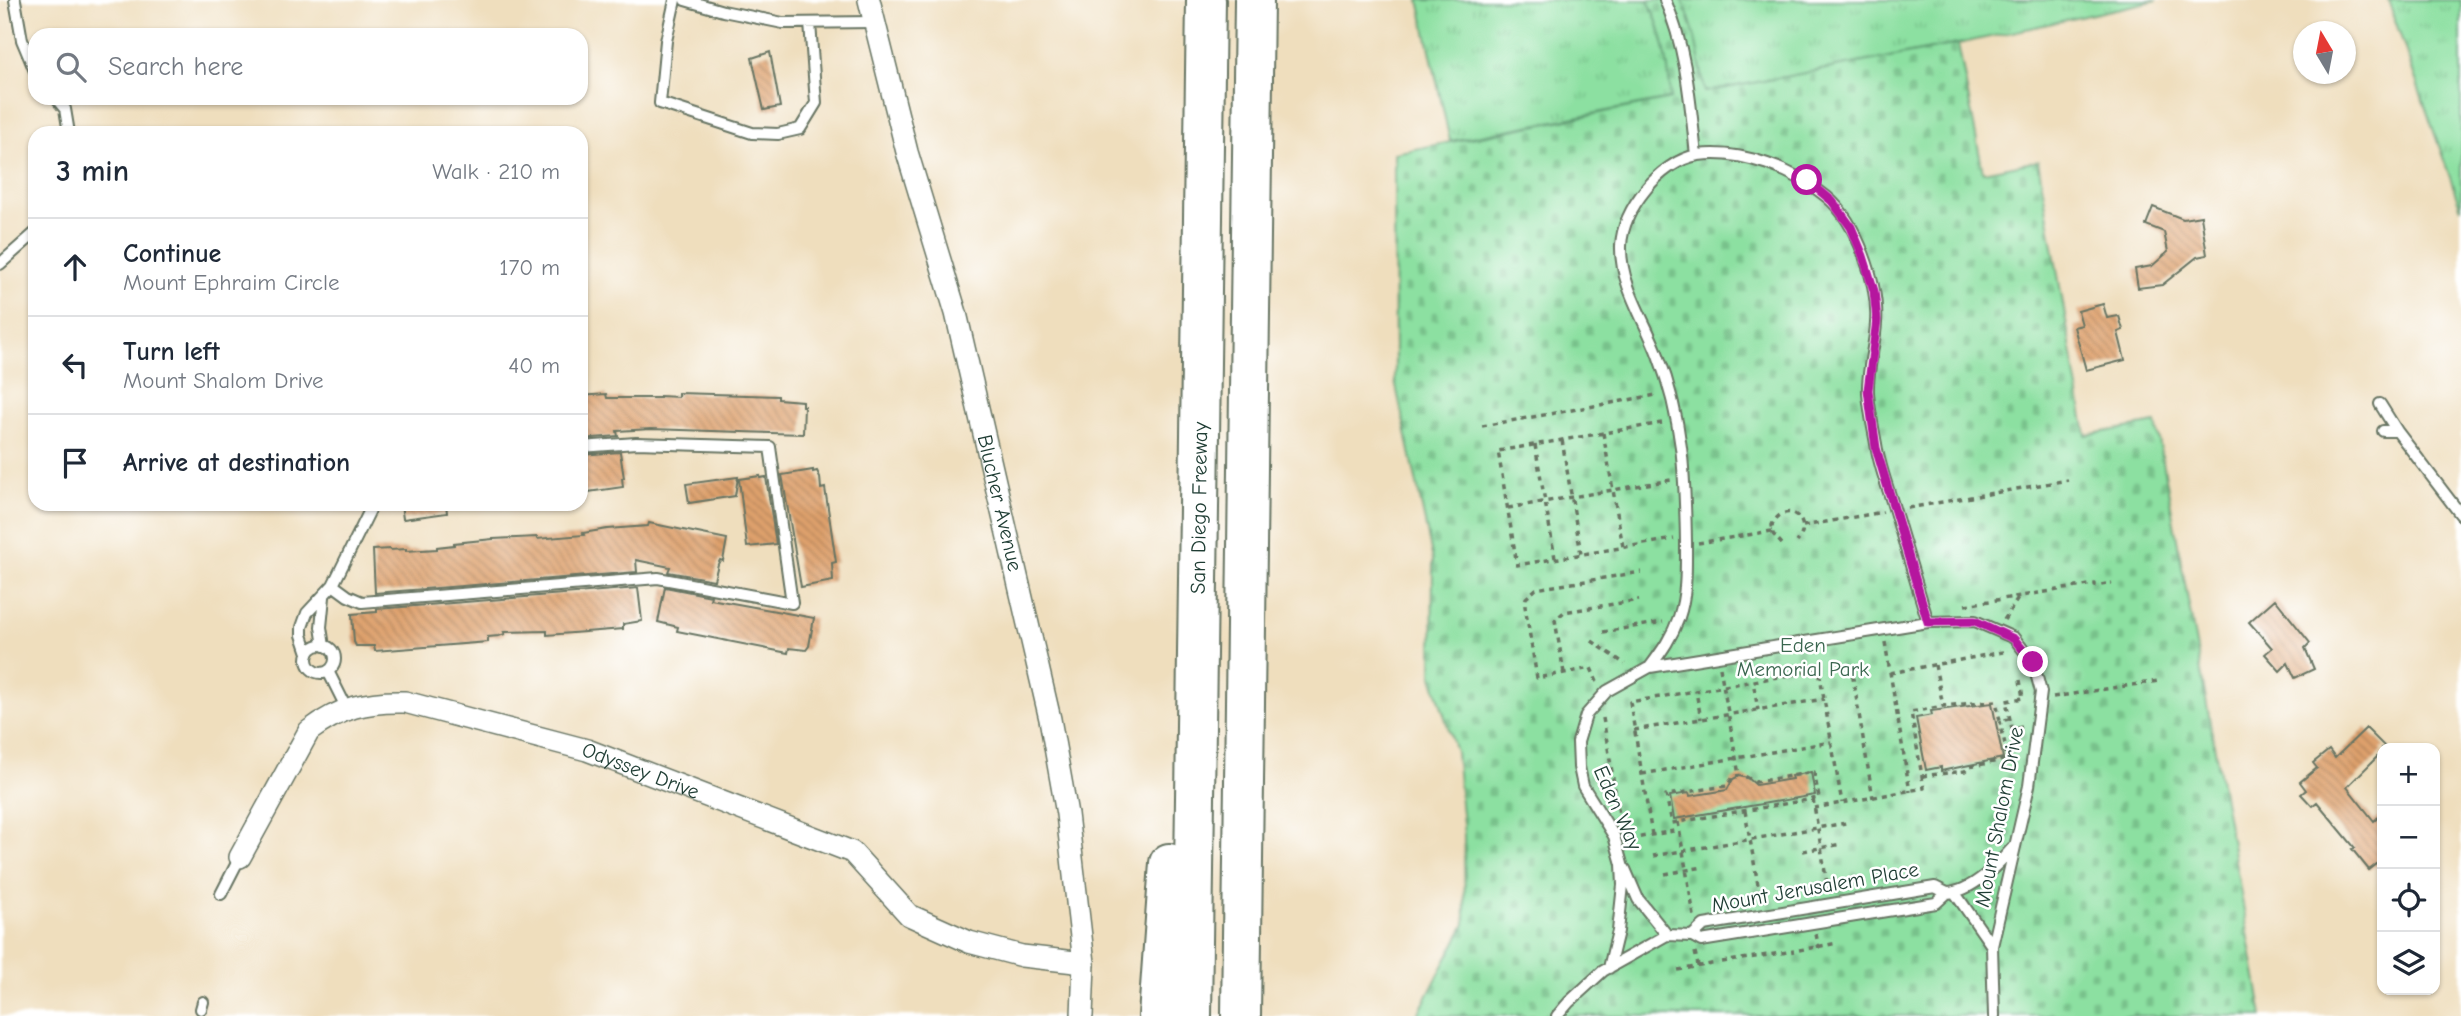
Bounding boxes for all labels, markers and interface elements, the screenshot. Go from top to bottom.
north arrow [2293,21,2356,84]
search box [28,28,588,105]
icon: search [52,48,90,86]
text: Search here [108,52,243,82]
text: 3 min [56,154,129,189]
text: Walk · 210 m [432,158,560,185]
route start [1791,164,1822,195]
text: Continue [123,239,221,269]
icon: ahead [56,248,94,286]
text: 170 m [499,254,560,281]
text: Mount Ephraim Circle [123,269,340,296]
text: Turn left [123,337,220,367]
icon: left [56,346,94,384]
text: 40 m [508,352,560,379]
text: Mount Shalom Drive [123,367,323,394]
street label: San Diego Freeway [1186,421,1212,594]
street label: Blucher Avenue [973,432,1027,574]
icon: arrive [56,444,94,482]
text: Arrive at destination [123,448,350,478]
park label: Eden Memorial Park [1737,633,1869,681]
route end [2017,646,2048,677]
street label: Mount Shalom Drive [1970,725,2028,909]
street label: Odyssey Drive [579,737,703,804]
map controls [2377,743,2440,995]
button: + [2377,743,2440,806]
street label: Eden Way [1589,762,1648,855]
button: − [2377,806,2440,869]
street label: Mount Jerusalem Place [1709,857,1921,917]
button: locate [2377,869,2440,932]
button: layers [2377,932,2440,995]

